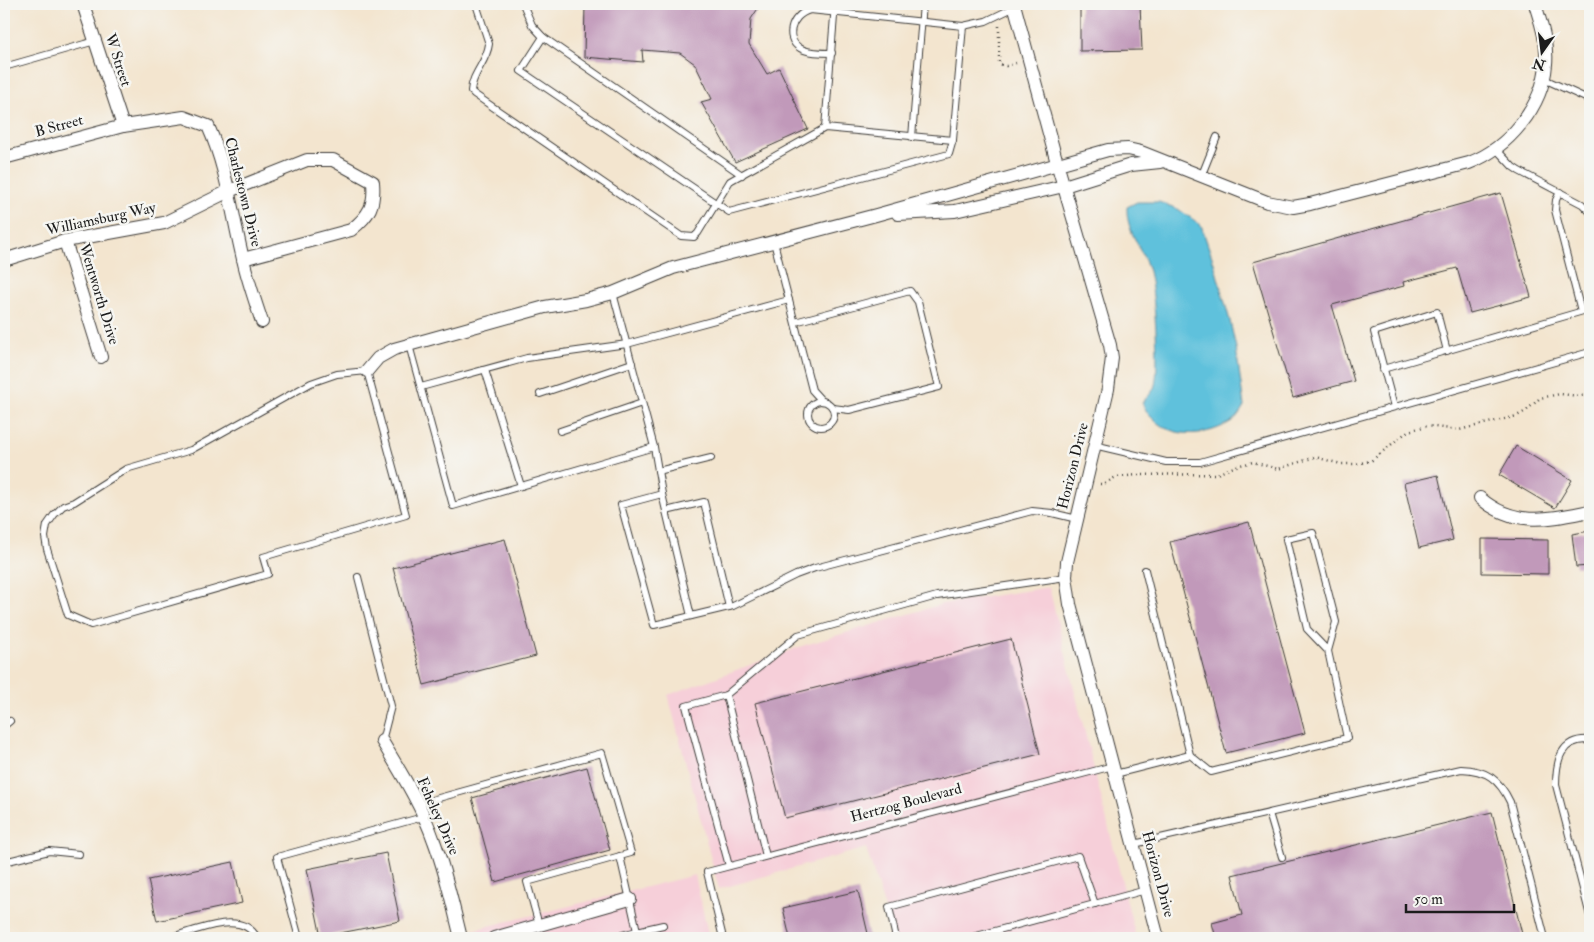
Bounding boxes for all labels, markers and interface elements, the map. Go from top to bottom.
north arrow [1516,28,1566,78]
street label: W Street [100,30,136,89]
text: N [1530,54,1548,74]
street label: B Street [33,110,85,142]
street label: Charlestown Drive [220,135,266,249]
street label: Williamsburg Way [43,198,158,240]
street label: Wentworth Drive [74,240,123,347]
street label: Horizon Drive [1053,421,1093,511]
street label: Feheley Drive [412,774,464,858]
street label: Hertzog Boulevard [848,779,964,827]
street label: Horizon Drive [1137,829,1179,919]
scale bar [1406,882,1514,914]
text: 50 m [1414,890,1443,909]

